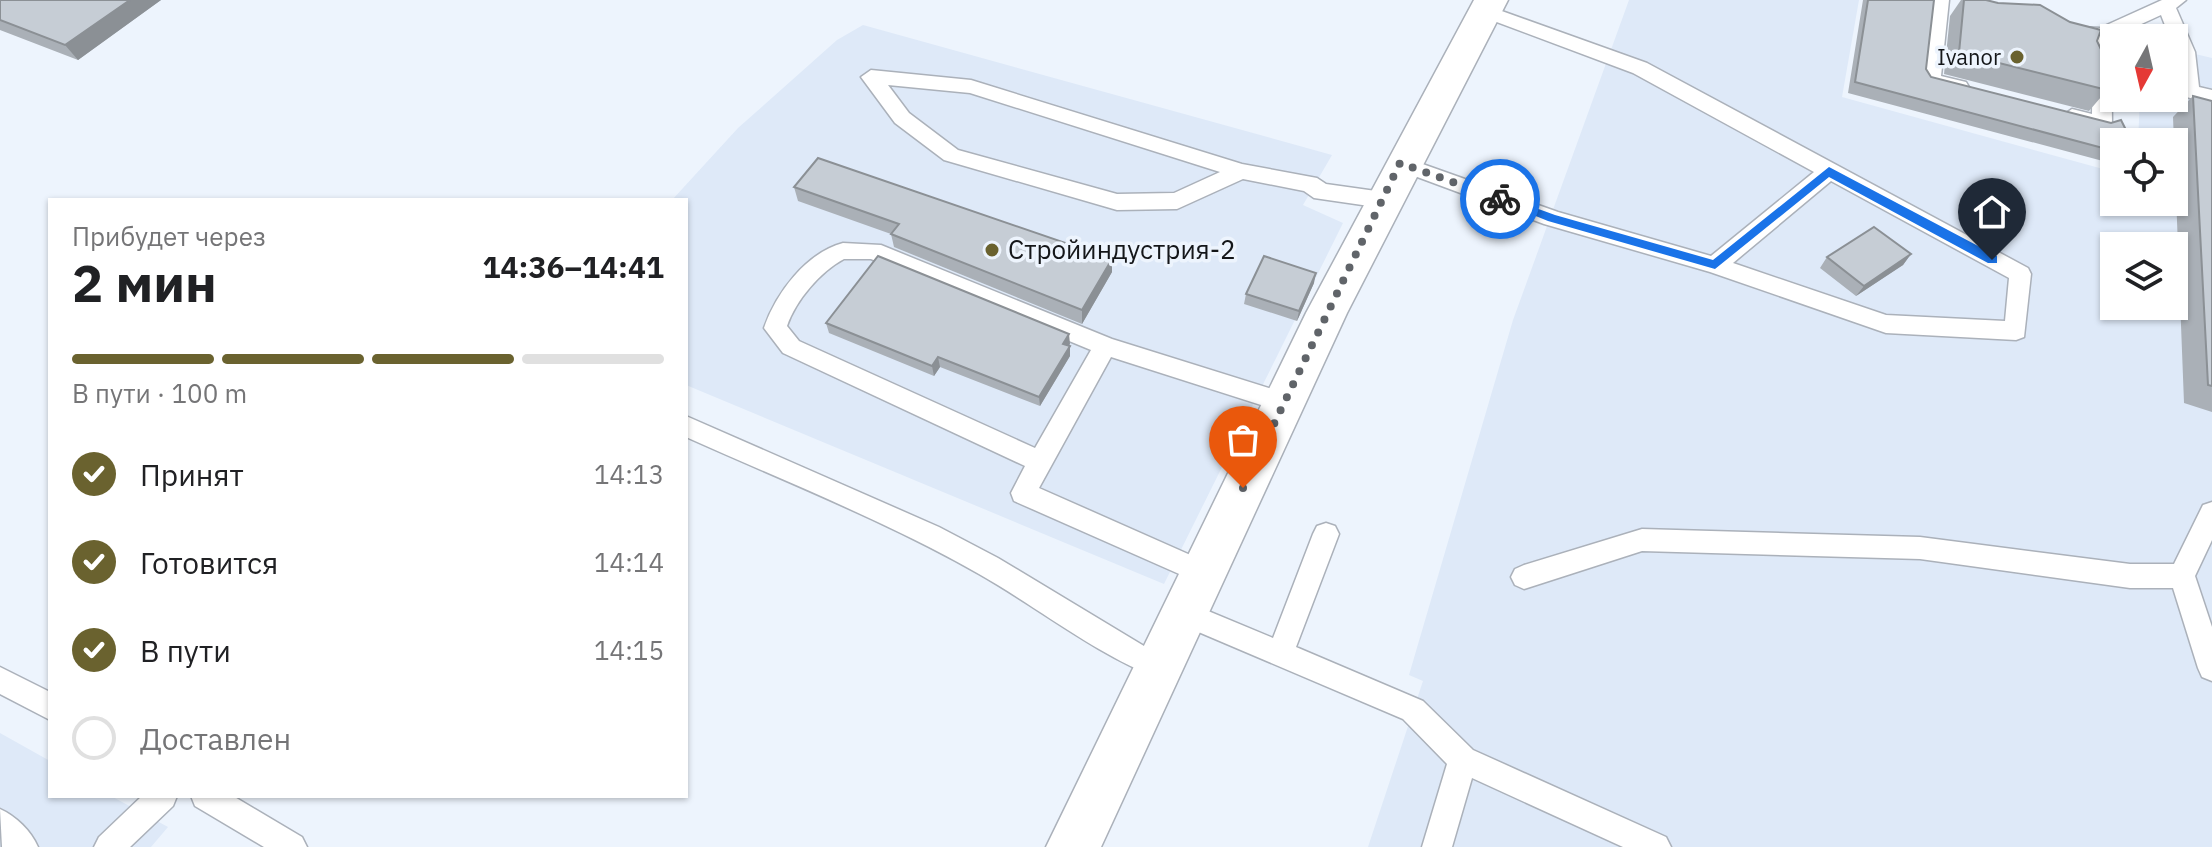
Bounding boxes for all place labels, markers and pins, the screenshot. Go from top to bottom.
place label: Ivanor [1937,42,2001,71]
marker: Ivanor [2008,48,2026,66]
pin [1958,178,2026,260]
place label: Стройиндустрия-2 [1008,232,1236,266]
marker: Стройиндустрия-2 [983,241,1001,259]
pin [1209,406,1277,488]

